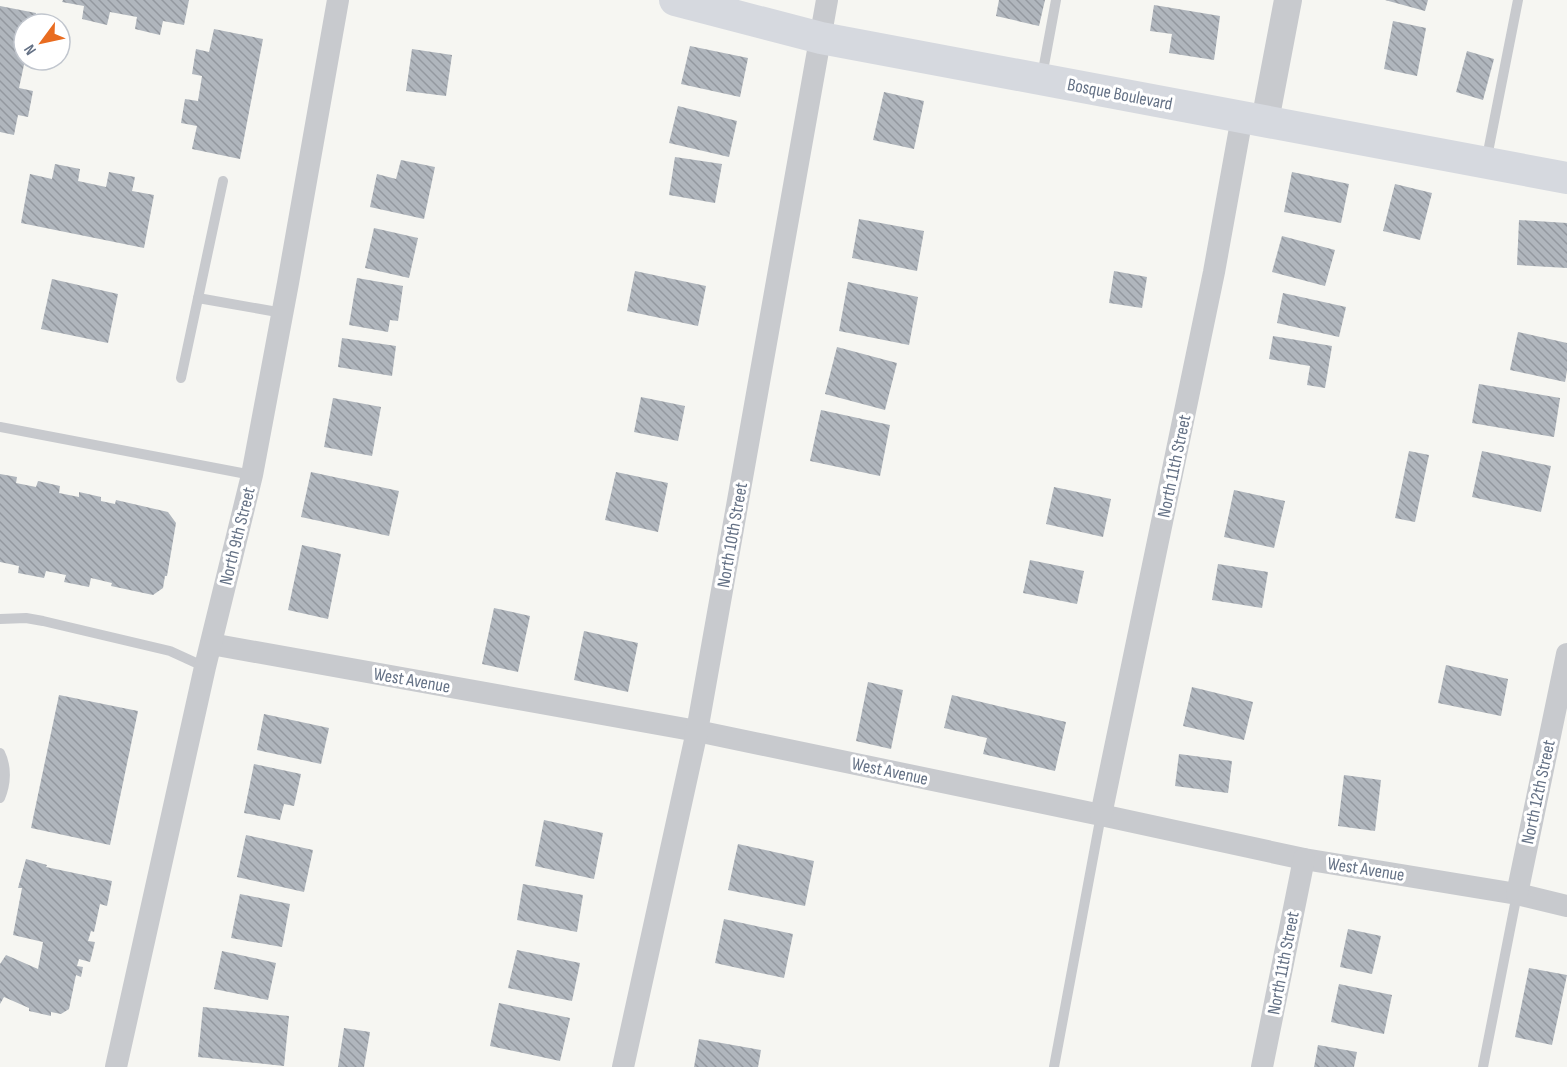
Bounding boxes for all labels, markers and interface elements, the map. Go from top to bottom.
north arrow [12,12,72,72]
text: N [20,41,41,58]
street label: Bosque Boulevard [1066,74,1174,115]
street label: North 11th Street [1153,412,1196,519]
street label: North 10th Street [713,480,752,589]
street label: North 9th Street [215,484,260,587]
street label: West Avenue [372,663,452,698]
street label: North 12th Street [1517,738,1560,846]
street label: West Avenue [850,753,930,790]
street label: West Avenue [1326,853,1406,886]
street label: North 11th Street [1263,909,1304,1016]

